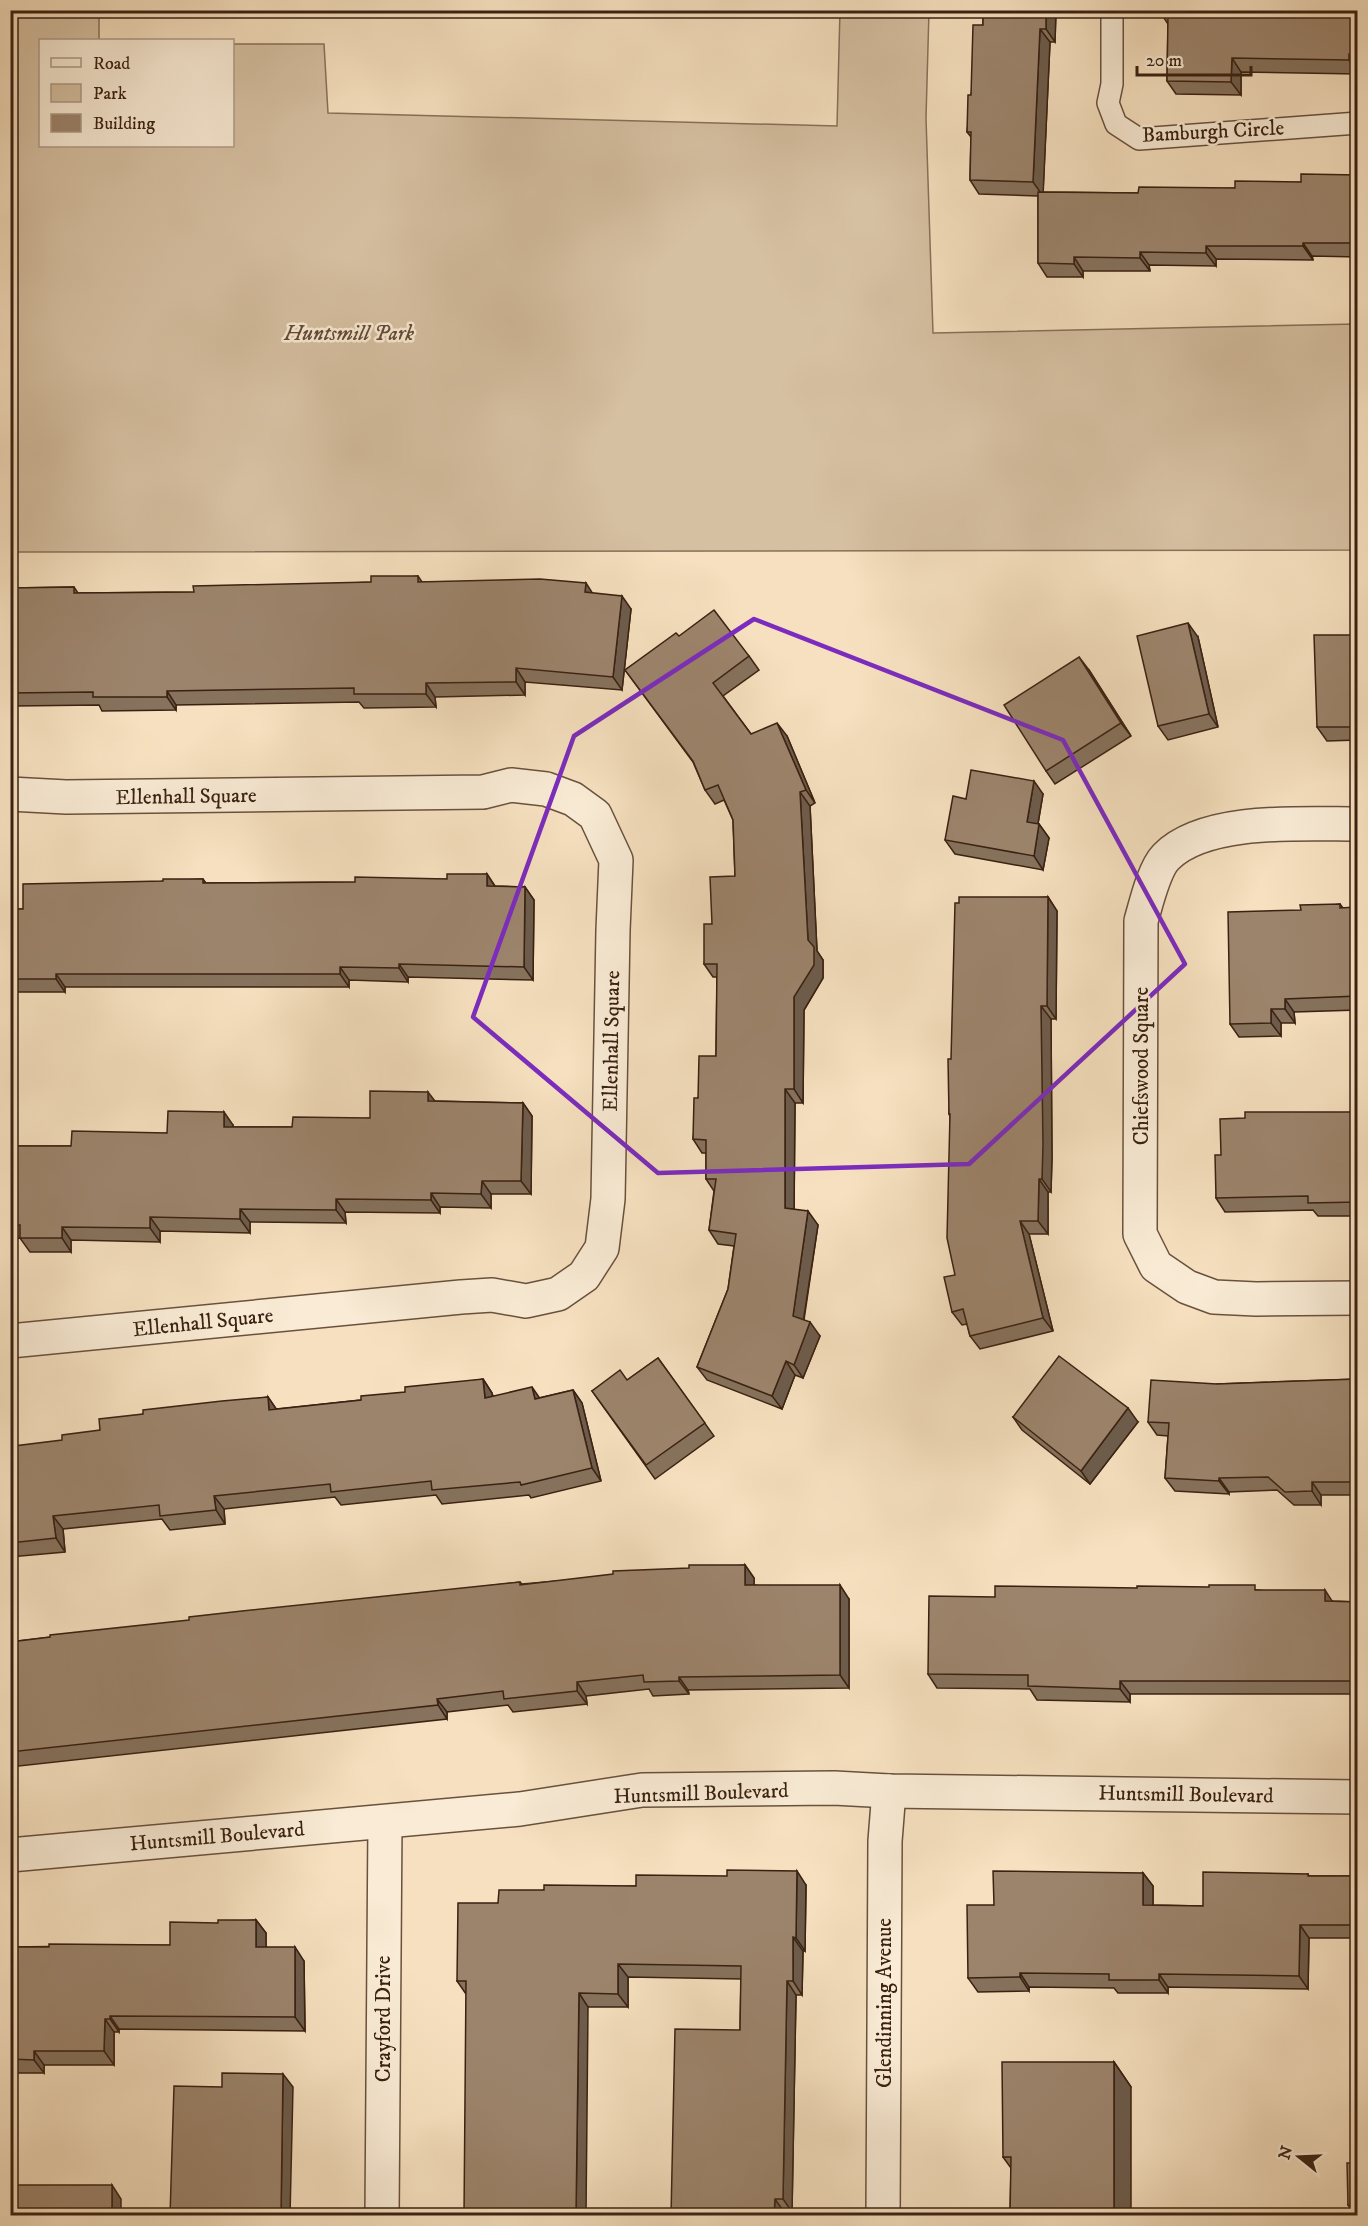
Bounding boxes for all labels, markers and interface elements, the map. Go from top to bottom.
legend [39,39,234,147]
scale bar [1137,39,1251,77]
text: 20 m [1146,50,1182,72]
text: Road [93,53,130,75]
text: Park [93,83,127,105]
text: Building [93,113,155,135]
street label: Bamburgh Circle [1141,115,1285,149]
park label: Huntsmill Park [283,321,414,347]
street label: Ellenhall Square [115,783,257,811]
street label: Ellenhall Square [598,970,626,1112]
street label: Chiefswood Square [1129,986,1155,1145]
street label: Ellenhall Square [132,1303,275,1343]
street label: Huntsmill Boulevard [613,1778,790,1810]
street label: Huntsmill Boulevard [1098,1780,1274,1810]
street label: Huntsmill Boulevard [129,1816,306,1858]
street label: Glendinning Avenue [872,1918,898,2088]
street label: Crayford Drive [371,1955,397,2082]
north arrow [1269,2127,1329,2187]
text: N [1274,2143,1297,2162]

